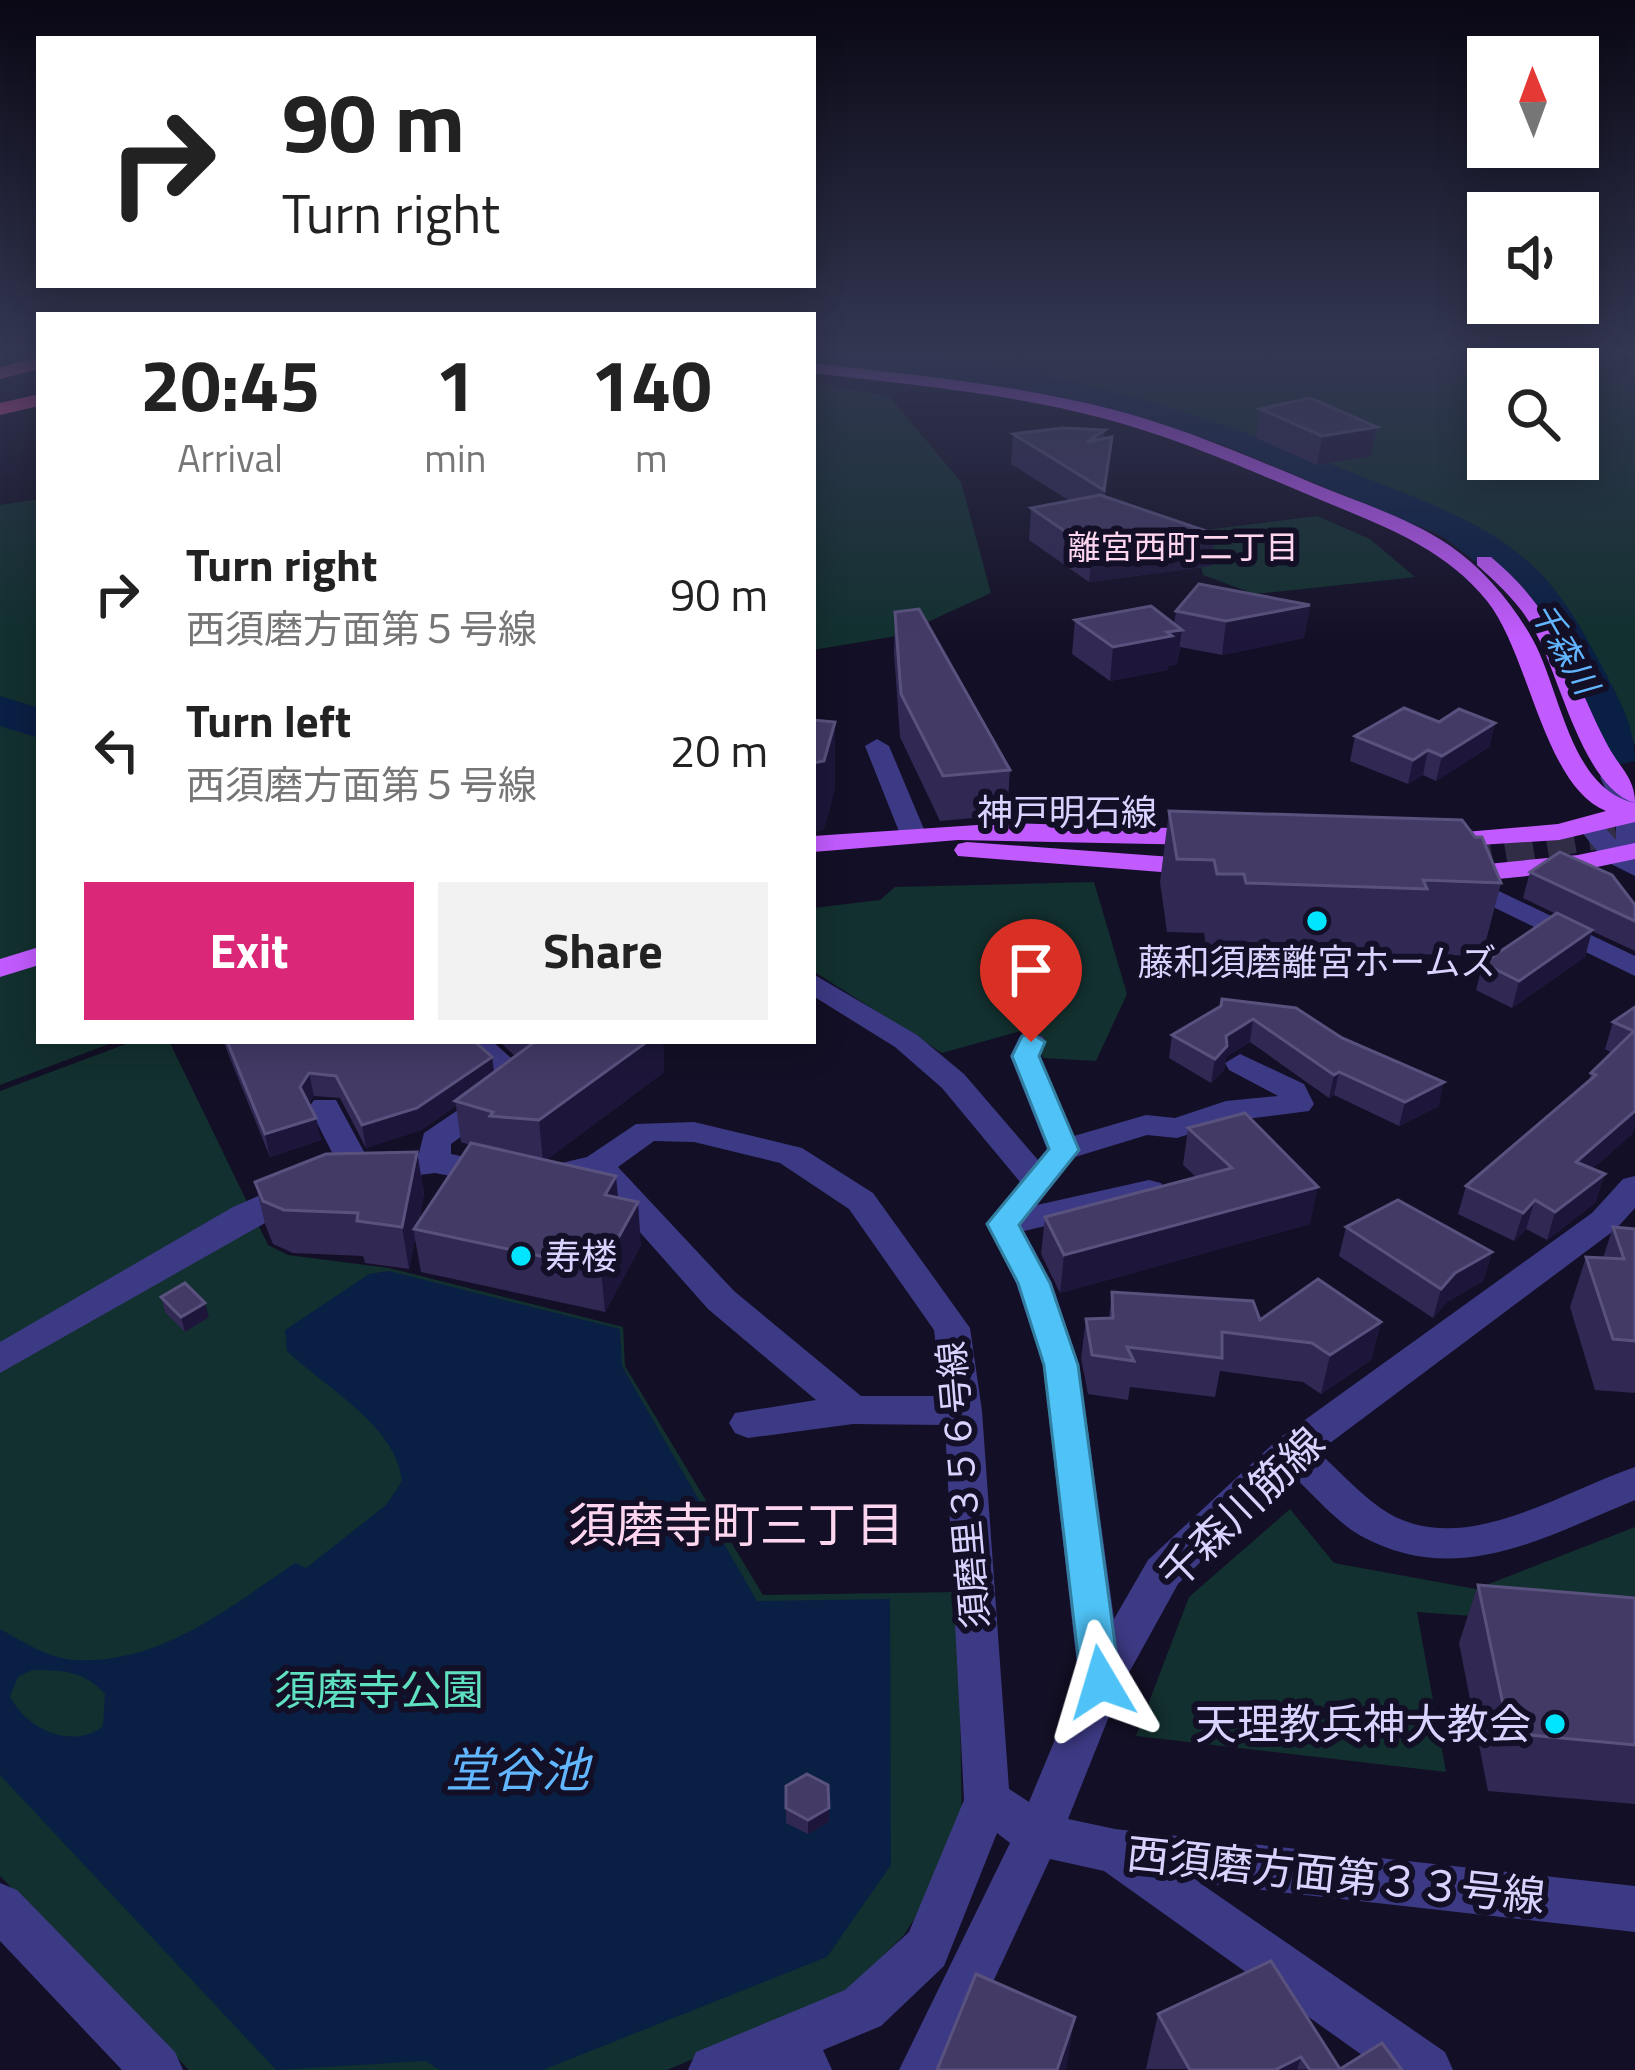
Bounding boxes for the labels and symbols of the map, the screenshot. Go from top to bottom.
north arrow [1467,36,1599,168]
district label: 離宮西町二丁目 [1068,522,1299,572]
water label: 千森川 [1519,593,1613,706]
street label: 神戸明石線 [977,784,1157,839]
marker: 藤和須磨離宮ホームズ [1304,908,1330,934]
pin [980,919,1082,1042]
place label: 藤和須磨離宮ホームズ [1138,934,1496,989]
place label: 寿楼 [545,1228,617,1283]
marker: 寿楼 [508,1243,534,1269]
street label: 須磨里３５６号線 [923,1339,1002,1631]
street label: 千森川筋線 [1143,1411,1338,1603]
district label: 須磨寺町三丁目 [568,1488,904,1561]
position arrow [1038,1619,1164,1745]
park label: 須磨寺公園 [274,1657,484,1721]
place label: 天理教兵神大教会 [1195,1691,1531,1755]
marker: 天理教兵神大教会 [1542,1711,1568,1737]
water label: 堂谷池 [445,1733,593,1806]
street label: 西須磨方面第３３号線 [1124,1820,1548,1928]

